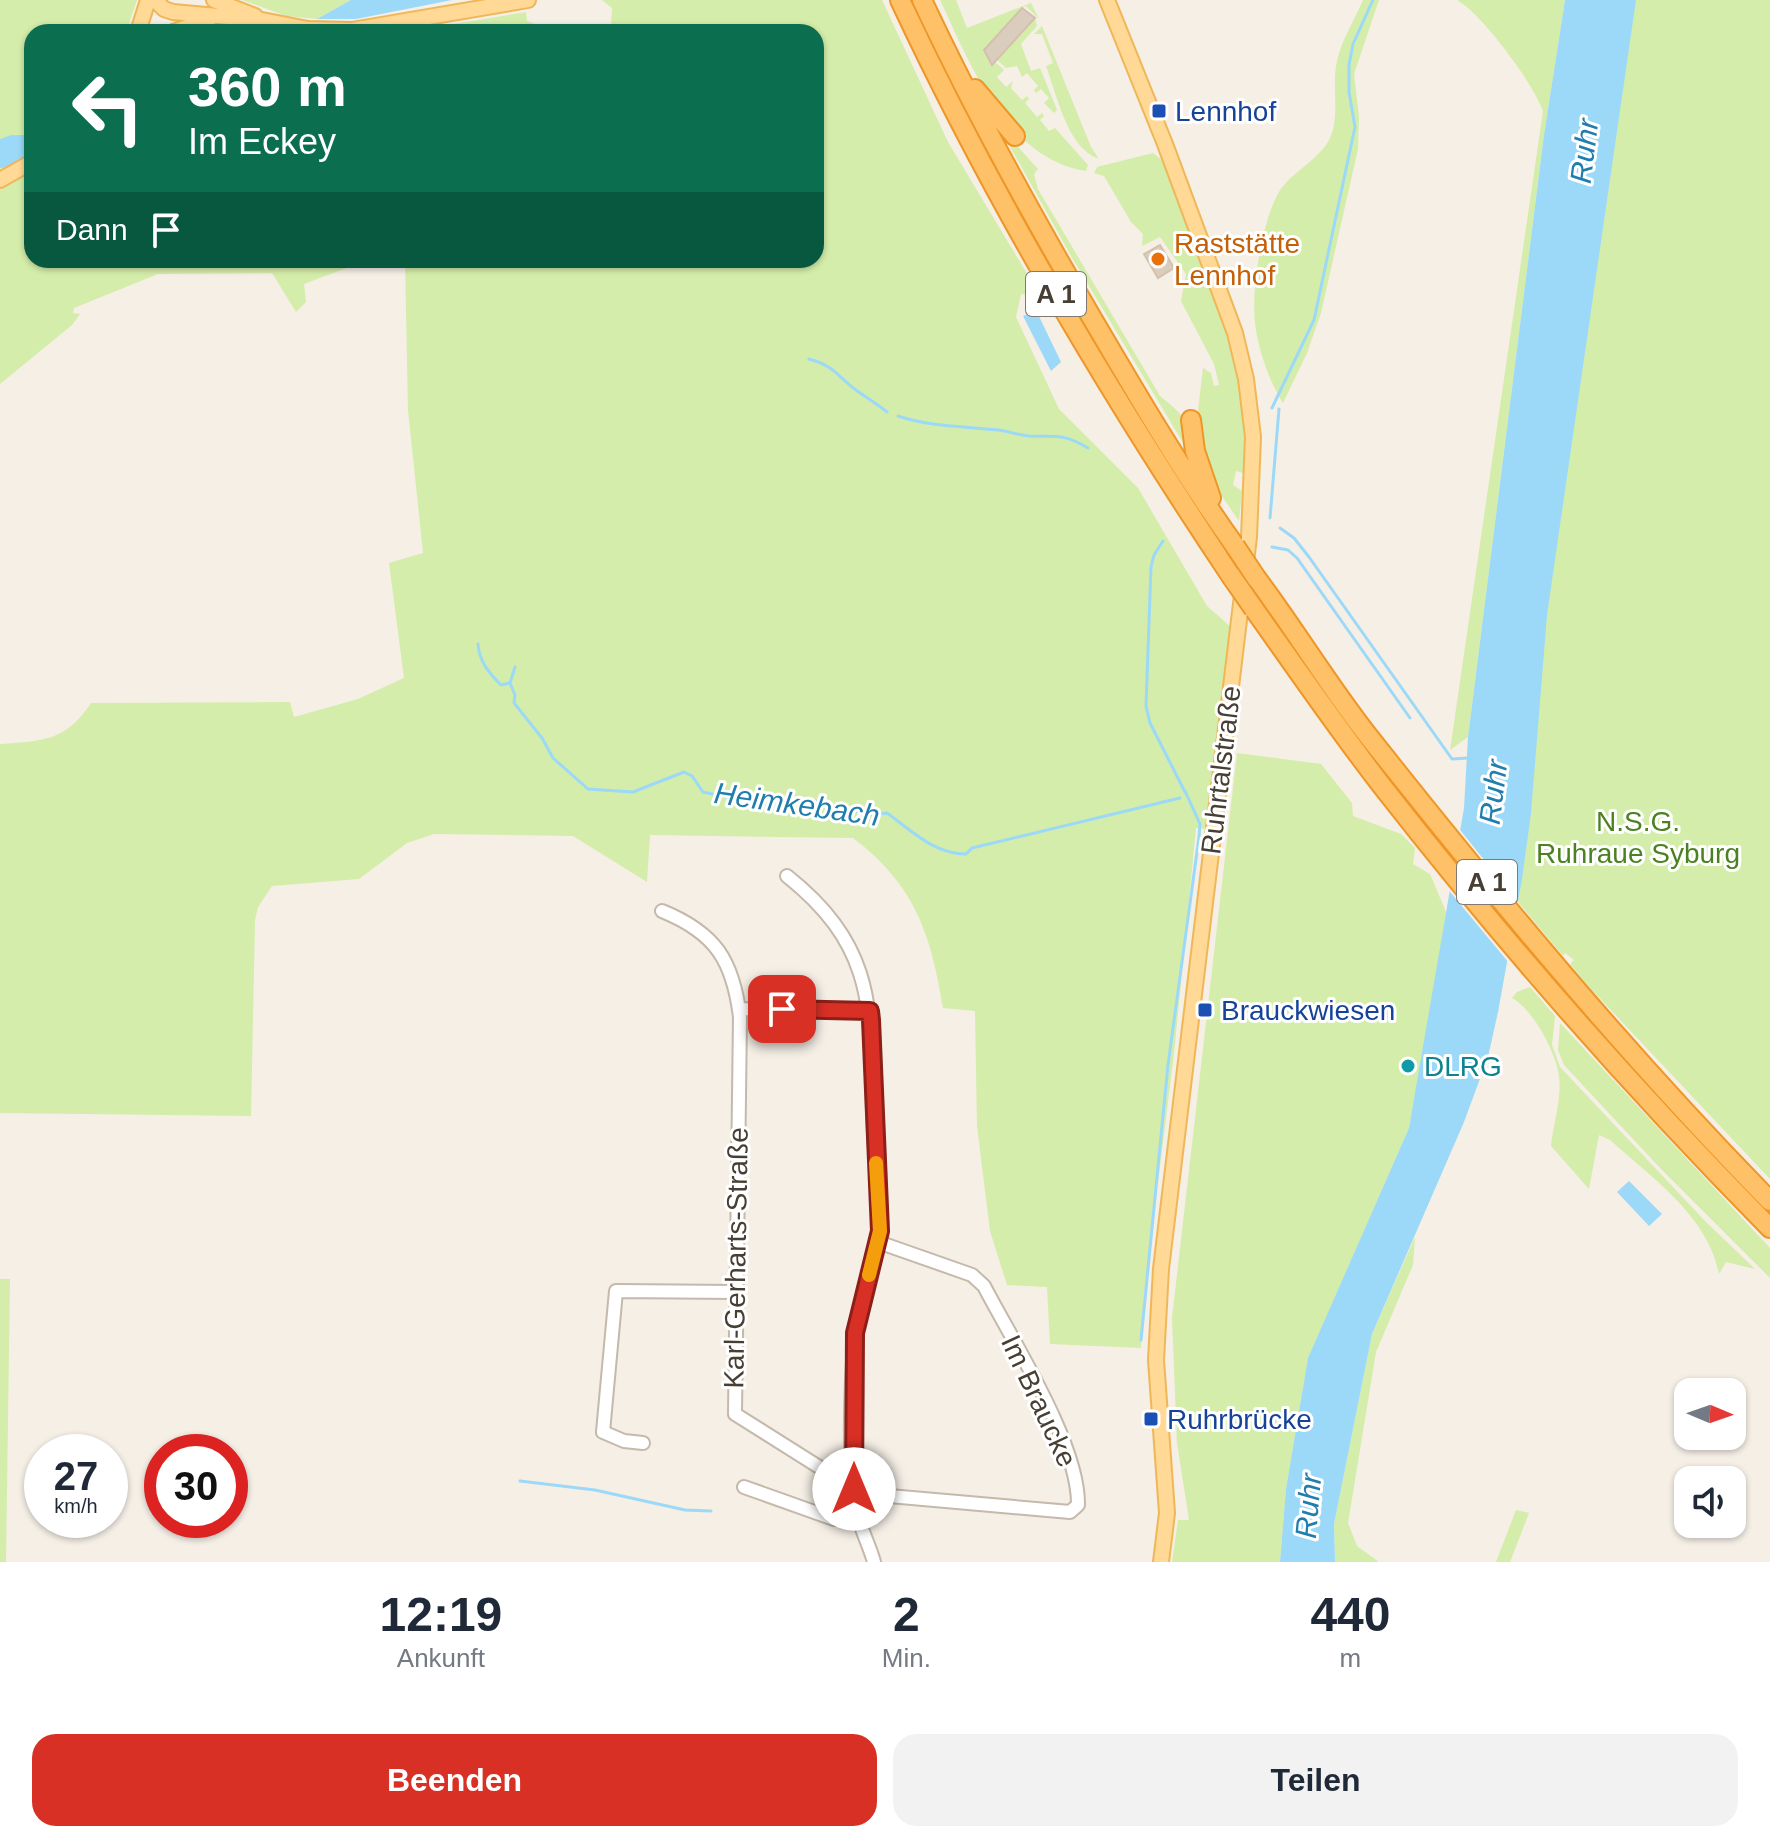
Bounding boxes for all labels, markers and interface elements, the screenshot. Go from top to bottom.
text: 360 m [188,55,347,118]
icon: left [56,56,160,160]
place label: Lennhof [1175,96,1276,127]
marker: Lennhof [1150,102,1168,120]
water label: Ruhr [1564,116,1604,185]
text: Im Eckey [188,121,336,162]
icon: arrive [144,208,188,252]
text: Dann [56,213,128,246]
place label: Raststätte Lennhof [1174,228,1300,291]
marker: Raststätte Lennhof [1149,250,1167,268]
road number: A 1 [1026,272,1086,316]
street label: Ruhrtalstraße [1195,684,1247,856]
water label: Ruhr [1473,757,1513,826]
water label: Heimkebach [712,776,882,832]
park label: N.S.G. Ruhraue Syburg [1536,806,1740,869]
road number: A 1 [1457,860,1517,904]
pin [748,975,816,1043]
icon: arrive [760,987,804,1031]
place label: Brauckwiesen [1221,995,1395,1026]
marker: Brauckwiesen [1196,1001,1214,1019]
place label: DLRG [1424,1051,1502,1082]
marker: DLRG [1399,1057,1417,1075]
street label: Karl-Gerharts-Straße [718,1127,754,1389]
street label: Im Braucke [995,1330,1083,1472]
north arrow [1674,1378,1746,1450]
map controls [1674,1378,1746,1538]
place label: Ruhrbrücke [1167,1404,1312,1435]
marker: Ruhrbrücke [1142,1410,1160,1428]
speed limit sign: 30 [144,1434,248,1538]
position arrow [812,1447,896,1531]
text: 27 [54,1454,98,1498]
button: sound [1674,1466,1746,1538]
water label: Ruhr [1289,1471,1327,1540]
text: km/h [54,1495,98,1517]
text: 12:19 [380,1588,502,1641]
text: 2 [893,1588,920,1641]
text: 440 [1310,1588,1390,1641]
text: Ankunft [397,1643,485,1673]
text: Min. [882,1643,931,1673]
text: m [1340,1643,1361,1673]
button: Beenden [32,1734,877,1826]
button: Teilen [893,1734,1738,1826]

